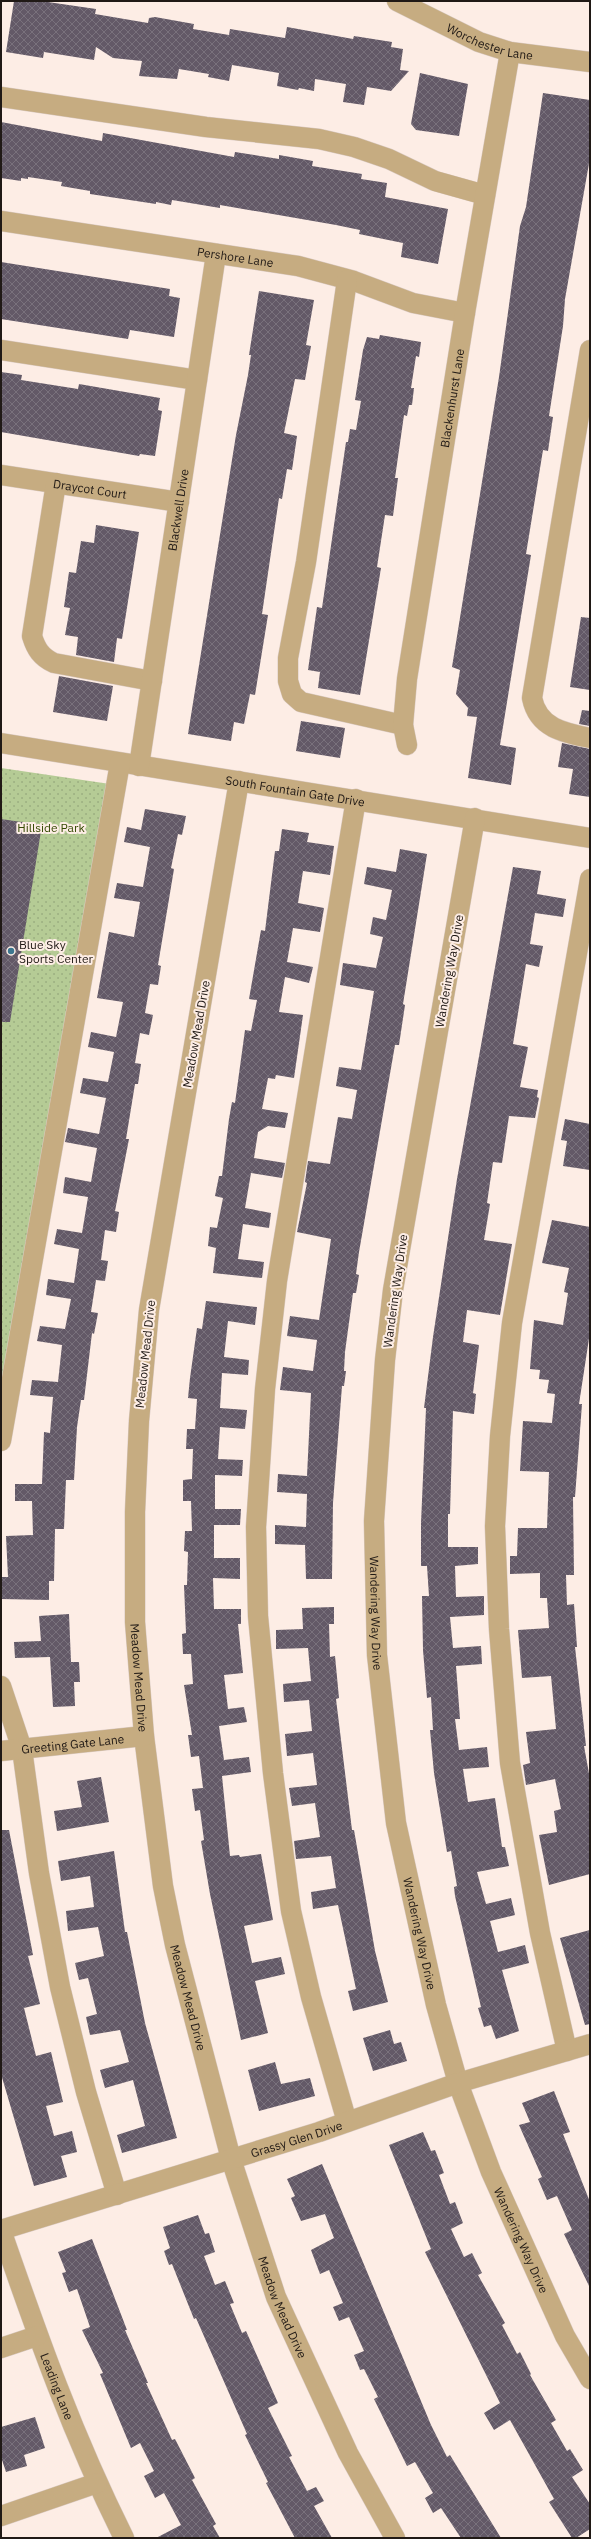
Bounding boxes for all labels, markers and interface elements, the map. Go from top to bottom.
street label: Worchester Lane [444,20,534,62]
street label: Pershore Lane [196,243,275,270]
street label: Blackenhurst Lane [436,347,467,449]
street label: Blackwell Drive [164,467,191,552]
street label: Draycot Court [52,476,128,501]
street label: South Fountain Gate Drive [224,772,366,809]
park label: Hillside Park [17,820,85,835]
street label: Wandering Way Drive [432,913,466,1029]
place label: Blue Sky Sports Center [19,937,94,966]
marker: Blue Sky Sports Center [6,946,16,956]
street label: Meadow Mead Drive [179,979,213,1089]
street label: Wandering Way Drive [380,1233,410,1349]
street label: Meadow Mead Drive [132,1299,158,1409]
street label: Wandering Way Drive [367,1556,386,1671]
street label: Meadow Mead Drive [128,1623,151,1733]
street label: Greeting Gate Lane [20,1731,125,1756]
street label: Wandering Way Drive [401,1876,440,1991]
street label: Meadow Mead Drive [168,1943,210,2052]
street label: Grassy Glen Drive [249,2117,344,2160]
street label: Wandering Way Drive [491,2185,552,2296]
street label: Meadow Mead Drive [256,2254,311,2361]
street label: Leading Lane [38,2351,78,2422]

